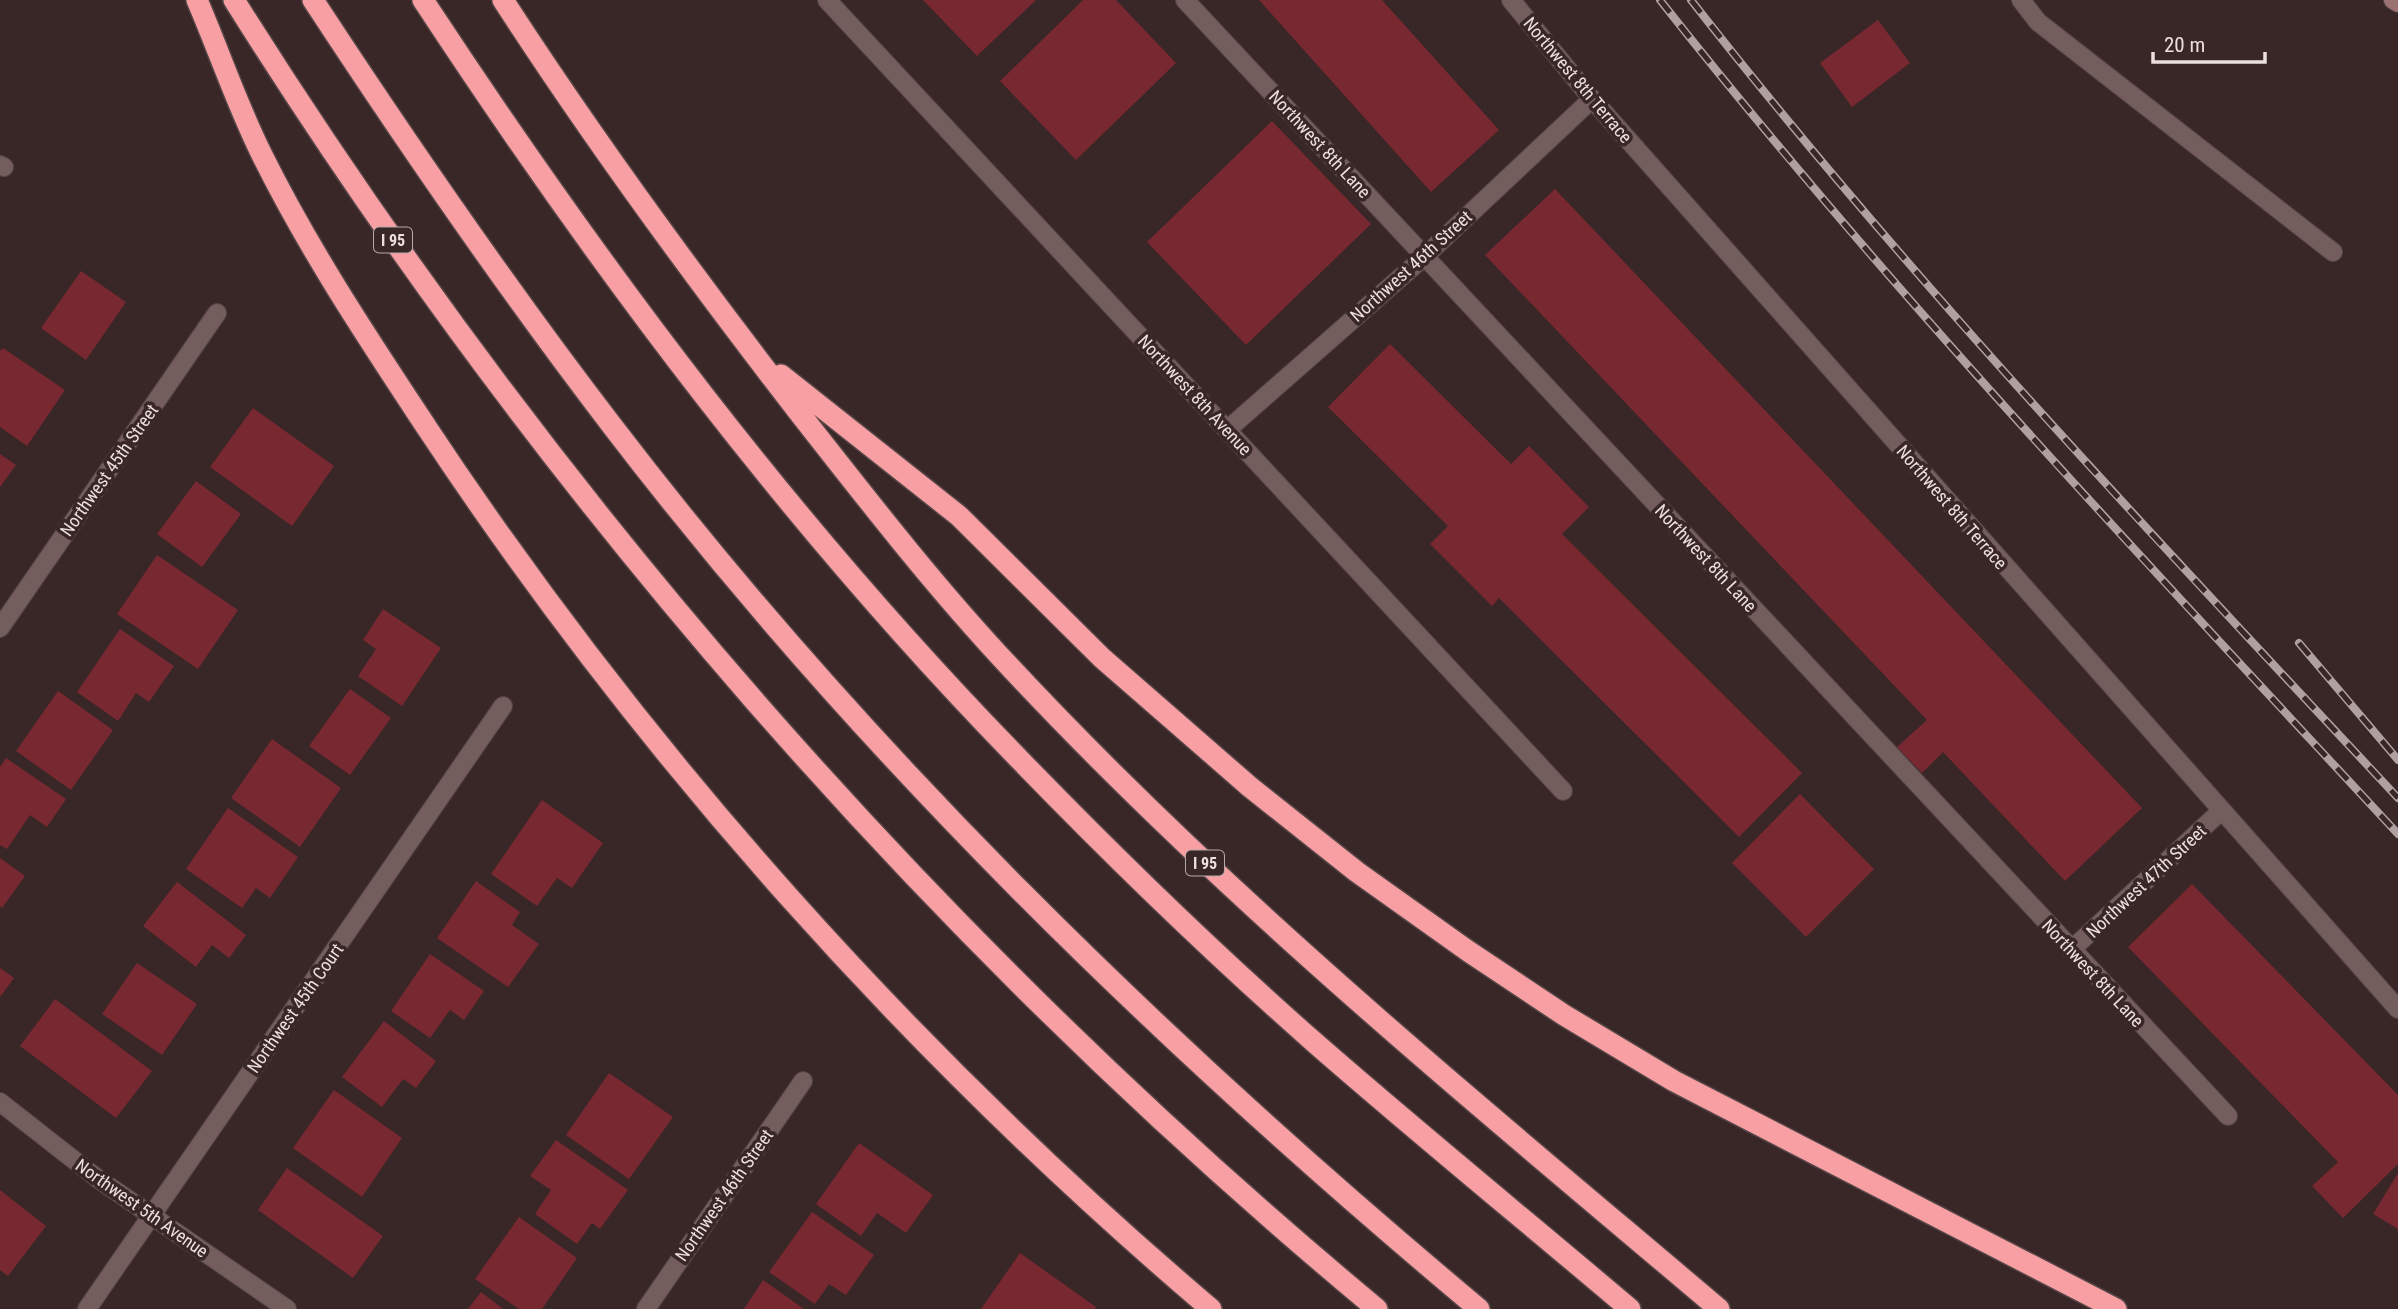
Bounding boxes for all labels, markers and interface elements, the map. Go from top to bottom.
street label: Northwest 8th Terrace [1519,13,1637,147]
scale bar [2153,21,2265,65]
text: 20 m [2164,33,2205,57]
street label: Northwest 8th Lane [1265,86,1375,202]
street label: Northwest 46th Street [1346,206,1476,326]
road number: I 95 [374,228,412,252]
street label: Northwest 8th Avenue [1134,331,1256,459]
street label: Northwest 45th Street [56,400,162,540]
street label: Northwest 8th Terrace [1892,441,2012,573]
street label: Northwest 8th Lane [1651,500,1761,616]
street label: Northwest 47th Street [2082,820,2210,942]
road number: I 95 [1186,850,1224,876]
street label: Northwest 8th Lane [2038,915,2148,1031]
street label: Northwest 45th Court [243,939,347,1077]
street label: Northwest 46th Street [671,1125,777,1265]
street label: Northwest 5th Avenue [72,1154,212,1262]

